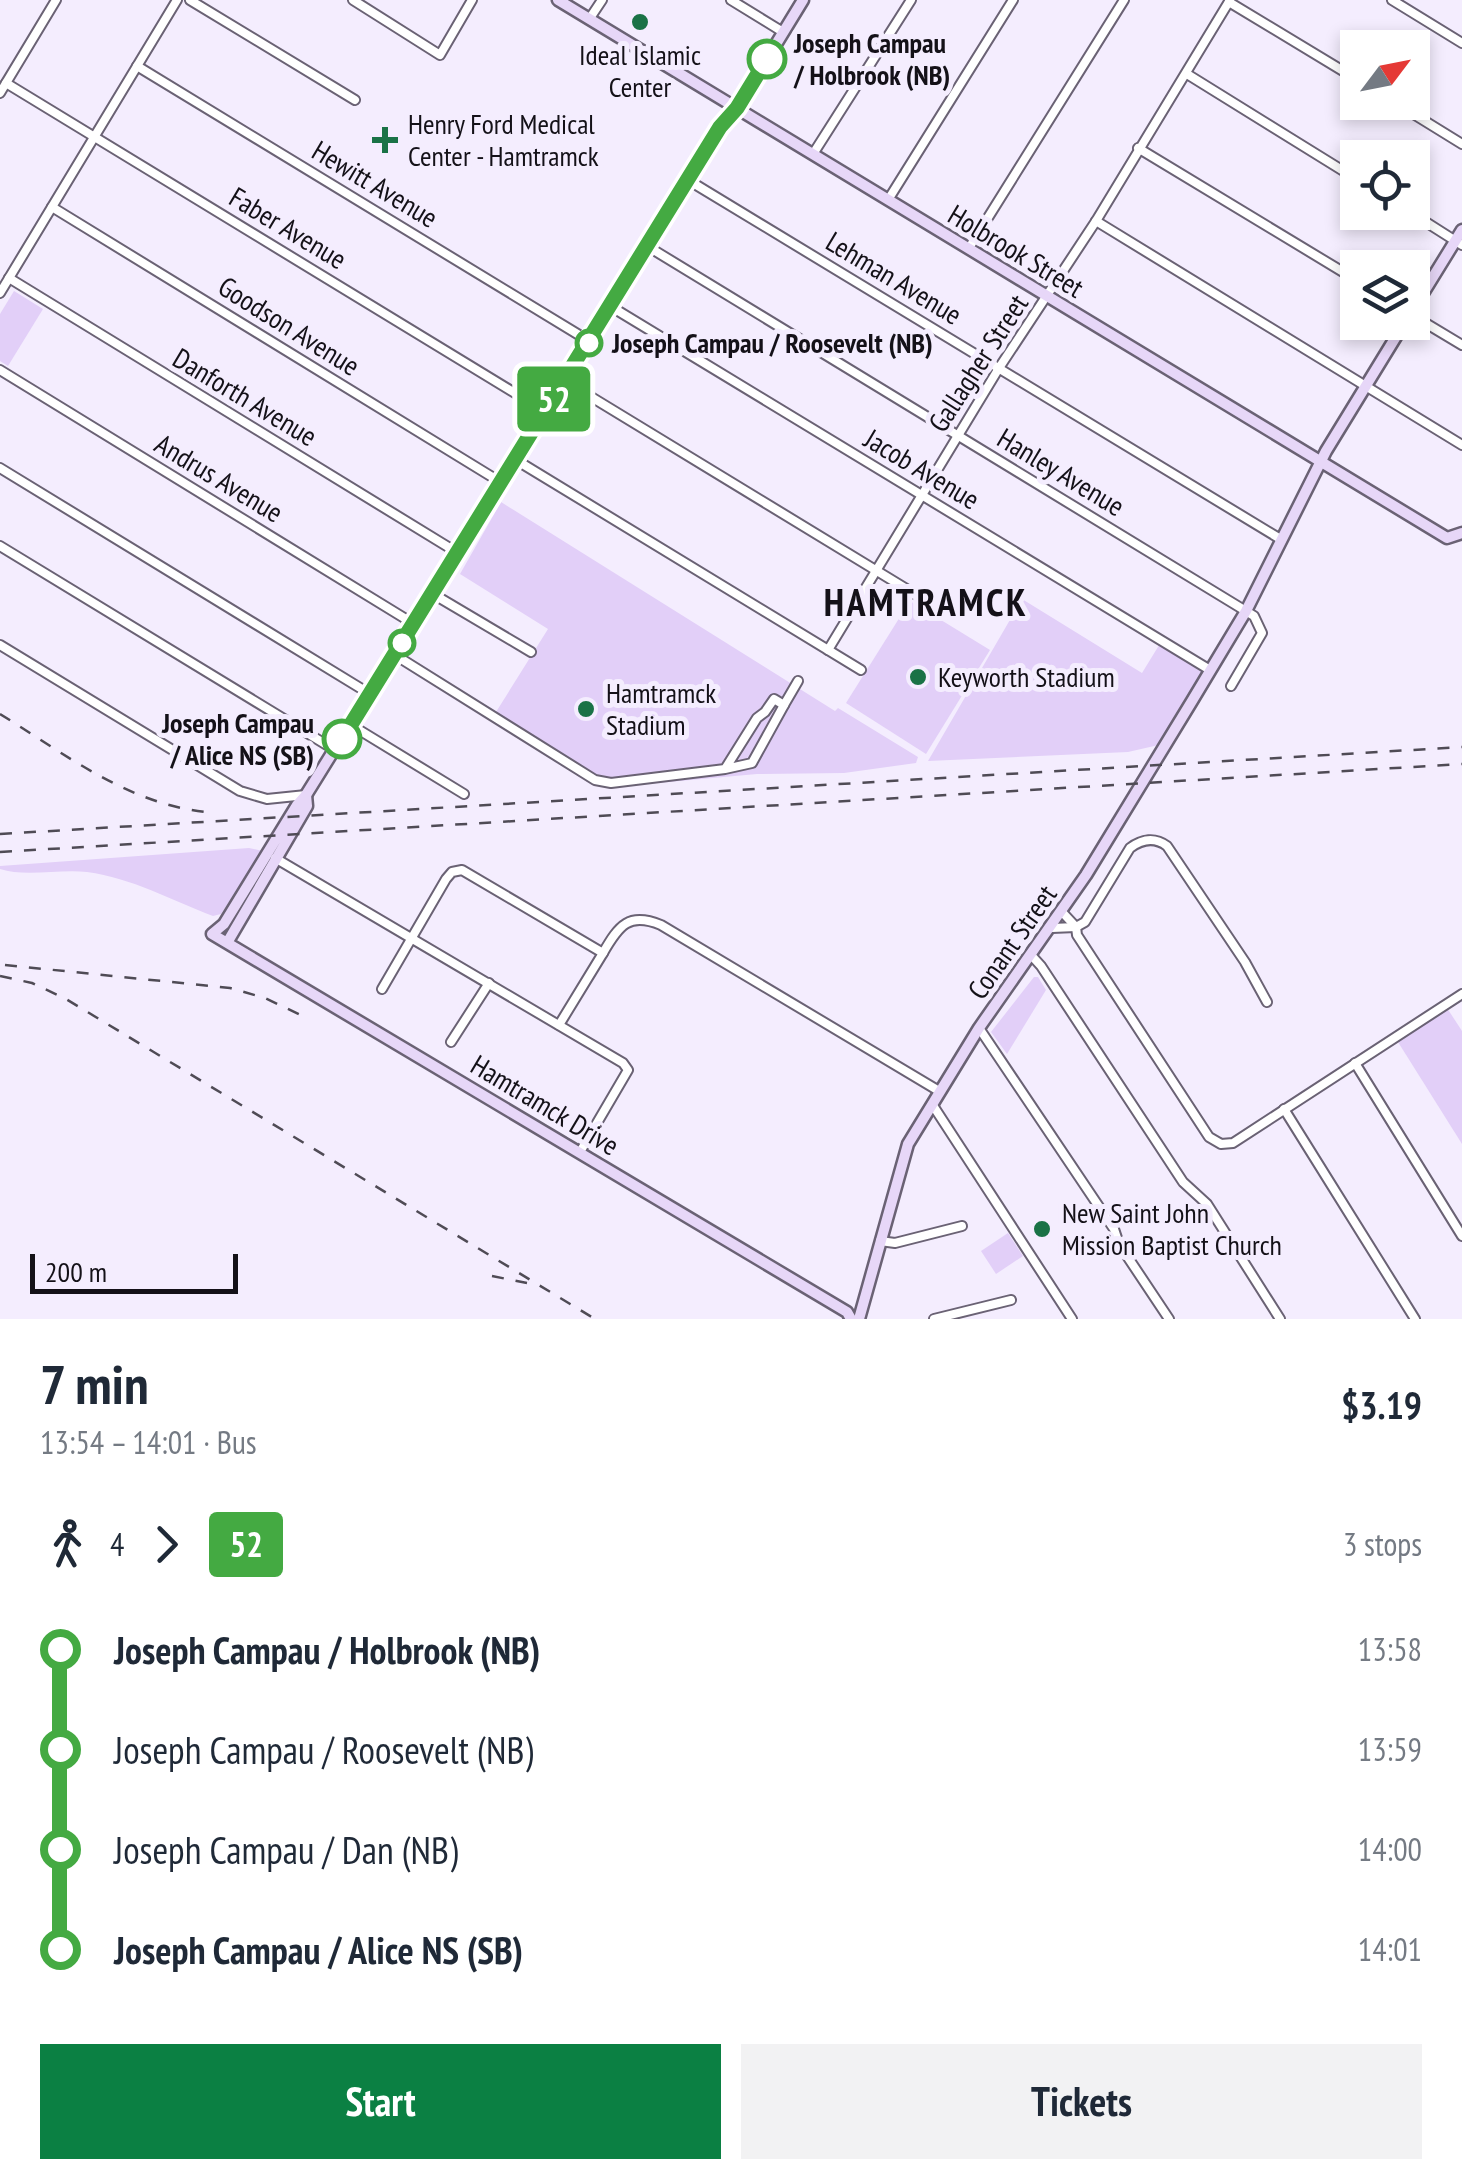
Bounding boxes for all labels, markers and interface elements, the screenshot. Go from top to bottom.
marker: Ideal Islamic Center [629,11,651,33]
place label: Joseph Campau / Holbrook (NB) [793,24,950,93]
north arrow [1340,30,1430,120]
map controls [1340,30,1430,340]
place label: Ideal Islamic Center [579,36,701,105]
marker: Joseph Campau / Holbrook (NB) [748,40,786,78]
place label: Henry Ford Medical Center - Hamtramck [408,105,599,174]
marker: Henry Ford Medical Center - Hamtramck [372,127,398,153]
street label: Hewitt Avenue [306,132,445,236]
button: locate [1340,140,1430,230]
street label: Faber Avenue [223,178,354,277]
street label: Holbrook Street [942,196,1091,306]
street label: Lehman Avenue [820,223,969,333]
button: layers [1340,250,1430,340]
street label: Goodson Avenue [212,268,367,384]
street label: Gallagher Street [919,287,1036,439]
place label: Joseph Campau / Roosevelt (NB) [611,324,933,361]
marker: Joseph Campau / Roosevelt (NB) [576,330,602,356]
street label: Danforth Avenue [166,339,324,454]
line badge: 52 [509,366,599,432]
text: 52 [537,376,571,422]
street label: Jacob Avenue [857,419,987,517]
street label: Hanley Avenue [991,419,1132,524]
street label: Andrus Avenue [148,425,290,530]
district label: HAMTRAMCK [824,577,1028,626]
unlabelled marker [389,630,415,656]
place label: Keyworth Stadium [938,658,1115,695]
marker: Keyworth Stadium [907,666,929,688]
place label: Hamtramck Stadium [606,674,716,743]
marker: Hamtramck Stadium [575,698,597,720]
place label: Joseph Campau / Alice NS (SB) [161,704,314,773]
marker: Joseph Campau / Alice NS (SB) [323,720,361,758]
street label: Conant Street [959,877,1065,1006]
street label: Hamtramck Drive [464,1046,626,1163]
place label: New Saint John Mission Baptist Church [1062,1194,1282,1263]
marker: New Saint John Mission Baptist Church [1031,1218,1053,1240]
scale bar [30,1249,238,1294]
text: 200 m [45,1253,107,1290]
text: 7 min [40,1348,149,1419]
text: $3.19 [1341,1380,1422,1429]
text: 13:54 – 14:01 · Bus [40,1421,257,1463]
icon: walk [40,1517,95,1572]
icon: forward [139,1517,194,1572]
text: 52 [229,1521,263,1567]
text: 4 [110,1523,124,1565]
text: 3 stops [1343,1523,1422,1565]
text: Joseph Campau / Holbrook (NB) [114,1625,540,1674]
text: 13:58 [1358,1628,1422,1670]
text: Joseph Campau / Roosevelt (NB) [114,1725,533,1774]
text: 13:59 [1358,1728,1422,1770]
text: Joseph Campau / Dan (NB) [114,1825,458,1874]
text: 14:00 [1358,1828,1422,1870]
text: Joseph Campau / Alice NS (SB) [114,1925,523,1974]
text: 14:01 [1358,1928,1422,1970]
button: Start [40,2044,721,2159]
button: Tickets [741,2044,1422,2159]

